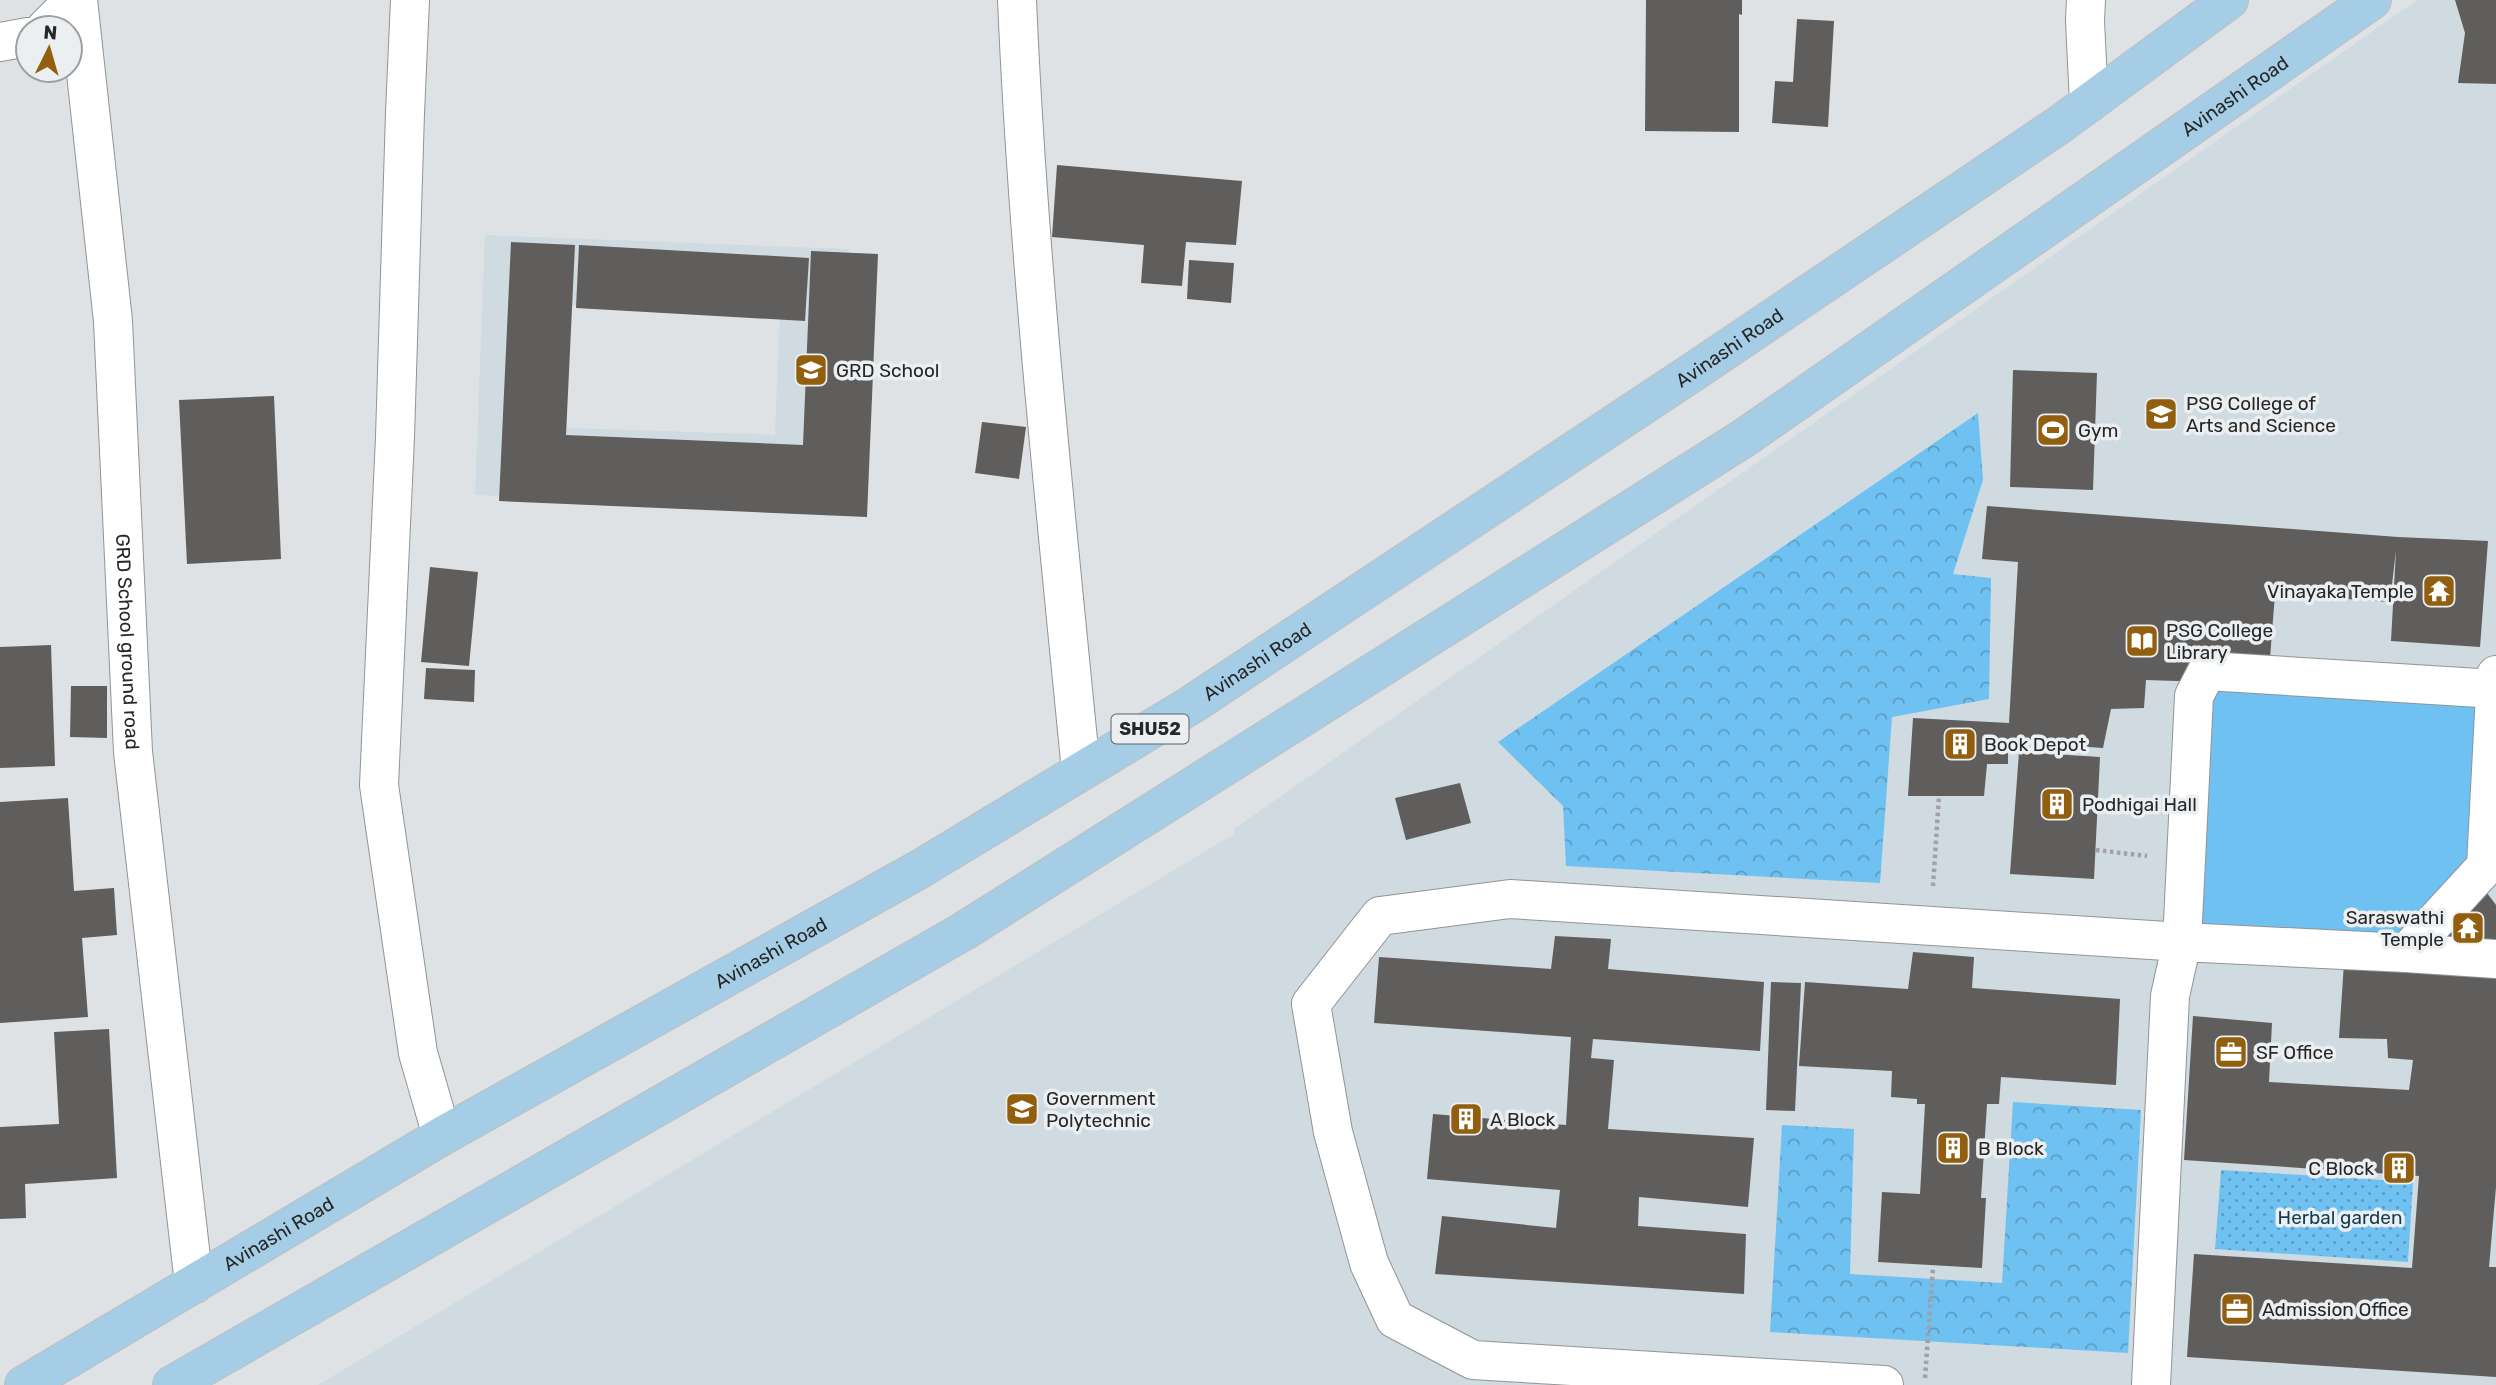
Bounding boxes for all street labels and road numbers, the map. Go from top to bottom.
street label: Avinashi Road [2177,51,2293,141]
street label: Avinashi Road [1671,303,1788,392]
street label: GRD School ground road [111,533,144,750]
street label: Avinashi Road [1199,618,1316,706]
road number: SHU52 [1112,714,1188,744]
street label: Avinashi Road [711,912,831,993]
street label: Avinashi Road [219,1192,338,1276]

